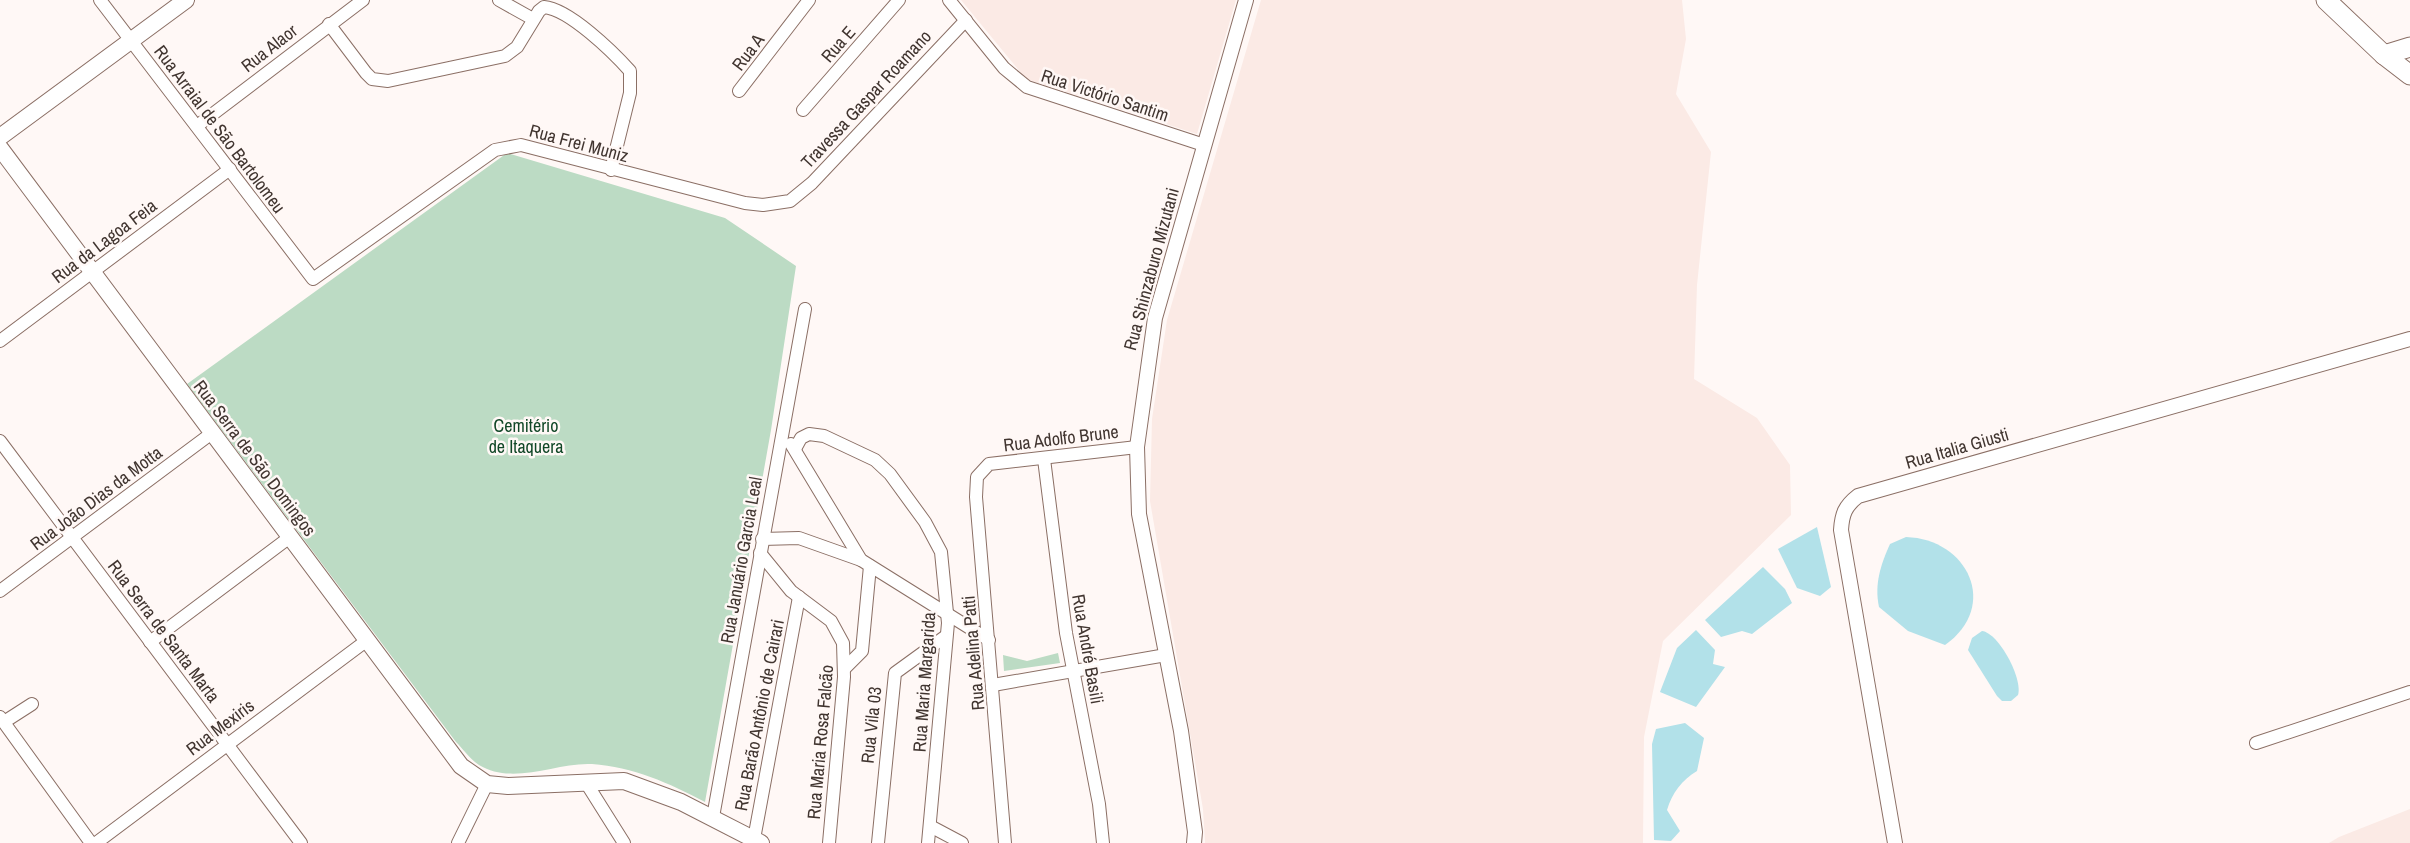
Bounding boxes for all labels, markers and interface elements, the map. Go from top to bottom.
street label: Rua Alaor [236,18,302,78]
street label: Rua E [815,20,861,68]
street label: Travessa Gaspar Roamano [795,24,937,174]
street label: Rua A [726,28,770,76]
street label: Rua Arraial de São Bartolomeu [149,40,291,218]
street label: Rua Victório Santim [1038,63,1172,127]
street label: Rua Frei Muniz [527,118,631,168]
street label: Rua Shinzaburo Mizutani [1117,185,1185,353]
street label: Rua da Lagoa Feia [46,193,162,289]
street label: Rua Serra de São Domingos [188,375,322,541]
park label: Cemitério de Itaquera [489,413,563,459]
street label: Rua Adolfo Brune [1002,419,1120,457]
street label: Rua Italia Giusti [1902,421,2012,475]
street label: Rua João Dias da Motta [25,440,167,556]
street label: Rua Januário Garcia Leal [714,475,768,645]
street label: Rua Serra de Santa Marta [102,555,226,707]
street label: Rua André Basili [1066,592,1110,706]
street label: Rua Adelina Patti [956,595,990,711]
street label: Rua Maria Margarida [907,611,941,753]
street label: Rua Barão Antônio de Cairari [728,617,790,813]
street label: Rua Maria Rosa Falcão [801,664,839,820]
street label: Rua Vila 03 [855,685,887,765]
street label: Rua Mexiris [181,693,259,761]

